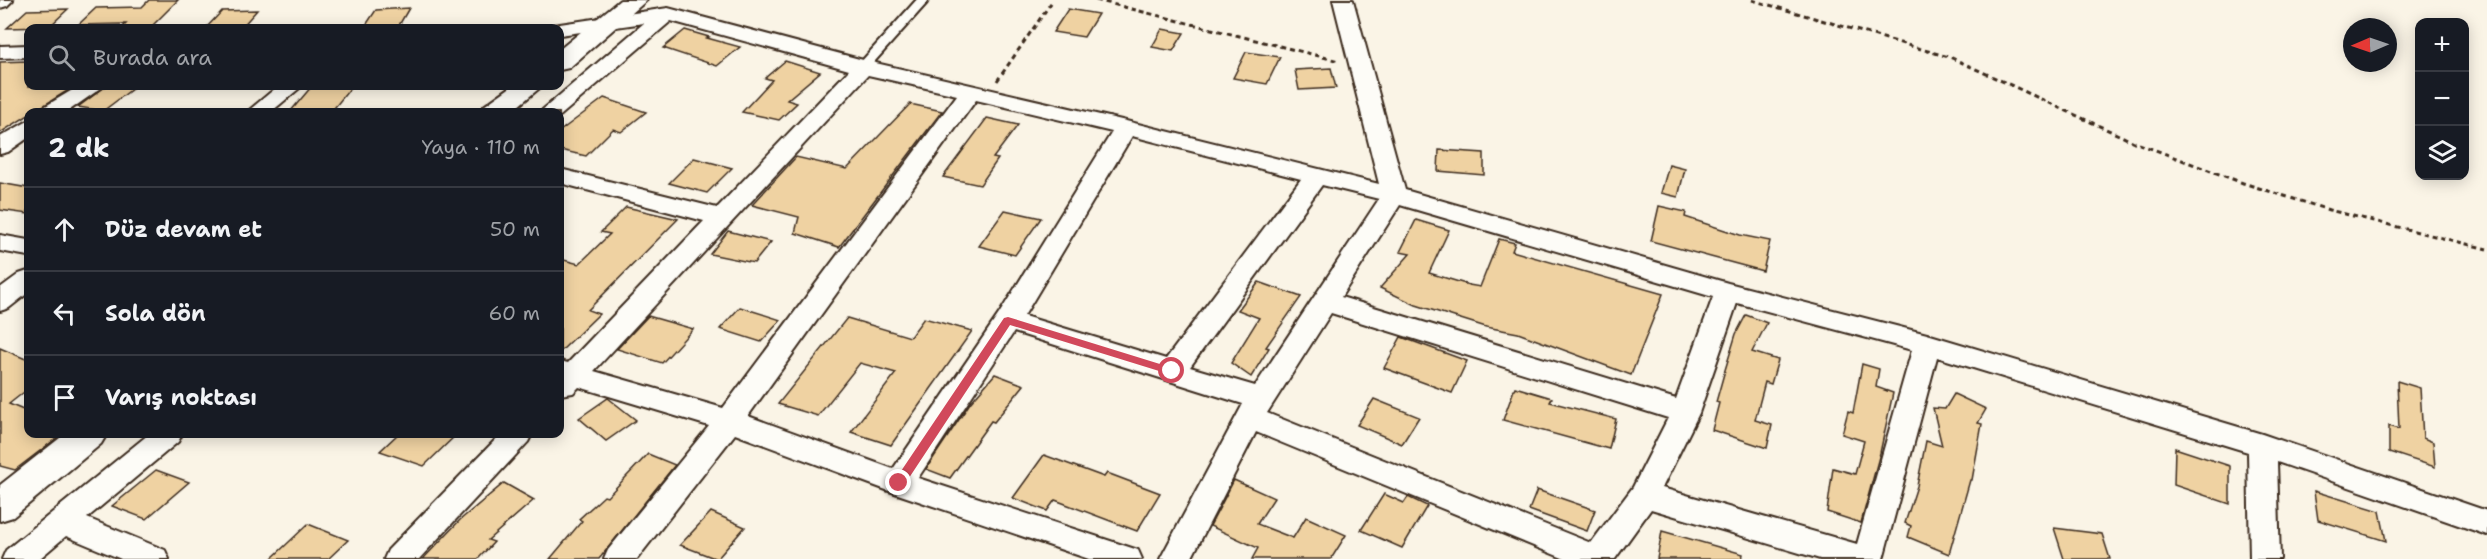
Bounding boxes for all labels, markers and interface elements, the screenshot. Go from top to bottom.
north arrow [2343,18,2397,72]
map controls [2415,18,2469,180]
button: + [2415,18,2469,72]
search box [24,24,564,90]
icon: search [45,41,78,74]
text: Burada ara [93,43,212,72]
button: − [2415,72,2469,126]
button: layers [2415,126,2469,180]
text: 2 dk [48,130,110,165]
text: Yaya · 110 m [421,134,540,160]
icon: ahead [48,213,81,246]
text: Düz devam et [105,215,262,244]
text: 50 m [490,216,540,242]
icon: left [48,297,81,330]
text: Sola dön [105,299,206,328]
text: 60 m [488,300,540,326]
route start [1158,357,1184,383]
icon: arrive [48,381,81,414]
text: Varış noktası [105,383,257,412]
route end [885,469,911,495]

